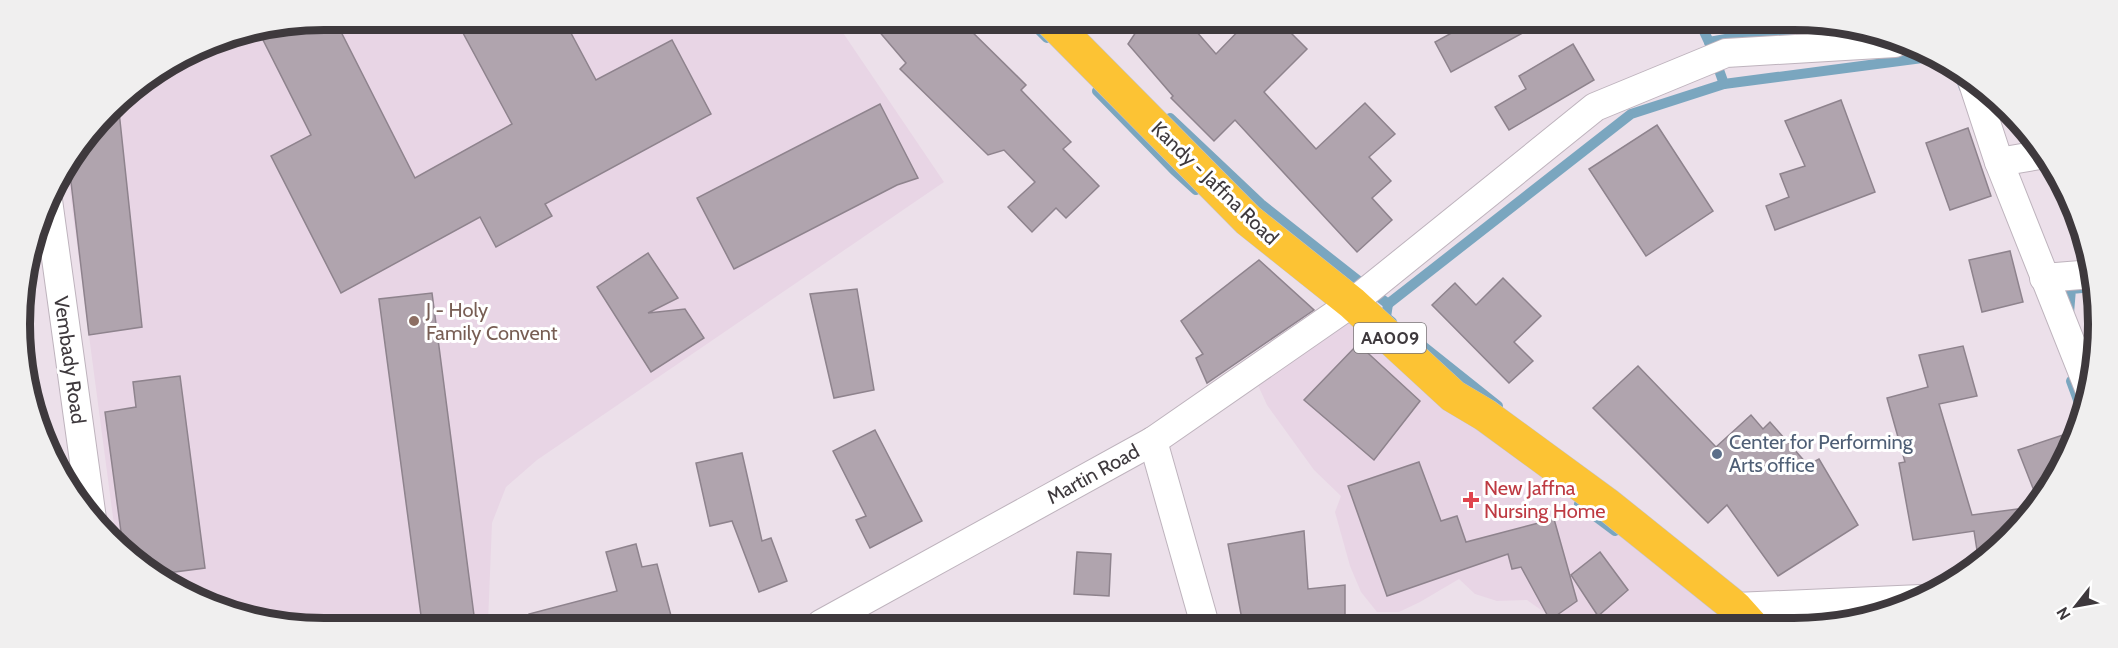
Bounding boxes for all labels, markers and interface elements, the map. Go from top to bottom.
street label: Kandy - Jaffna Road [1147,116,1283,250]
street label: Vembady Road [49,295,91,425]
place label: J - Holy Family Convent [425,298,558,345]
marker: J - Holy Family Convent [407,314,421,328]
road number: AA009 [1354,323,1426,353]
place label: Center for Performing Arts office [1729,430,1914,477]
street label: Martin Road [1043,439,1143,509]
marker: Center for Performing Arts office [1710,447,1724,461]
place label: New Jaffna Nursing Home [1484,476,1605,523]
marker: New Jaffna Nursing Home [1462,491,1480,509]
north arrow [2046,576,2106,636]
text: N [2053,604,2075,623]

